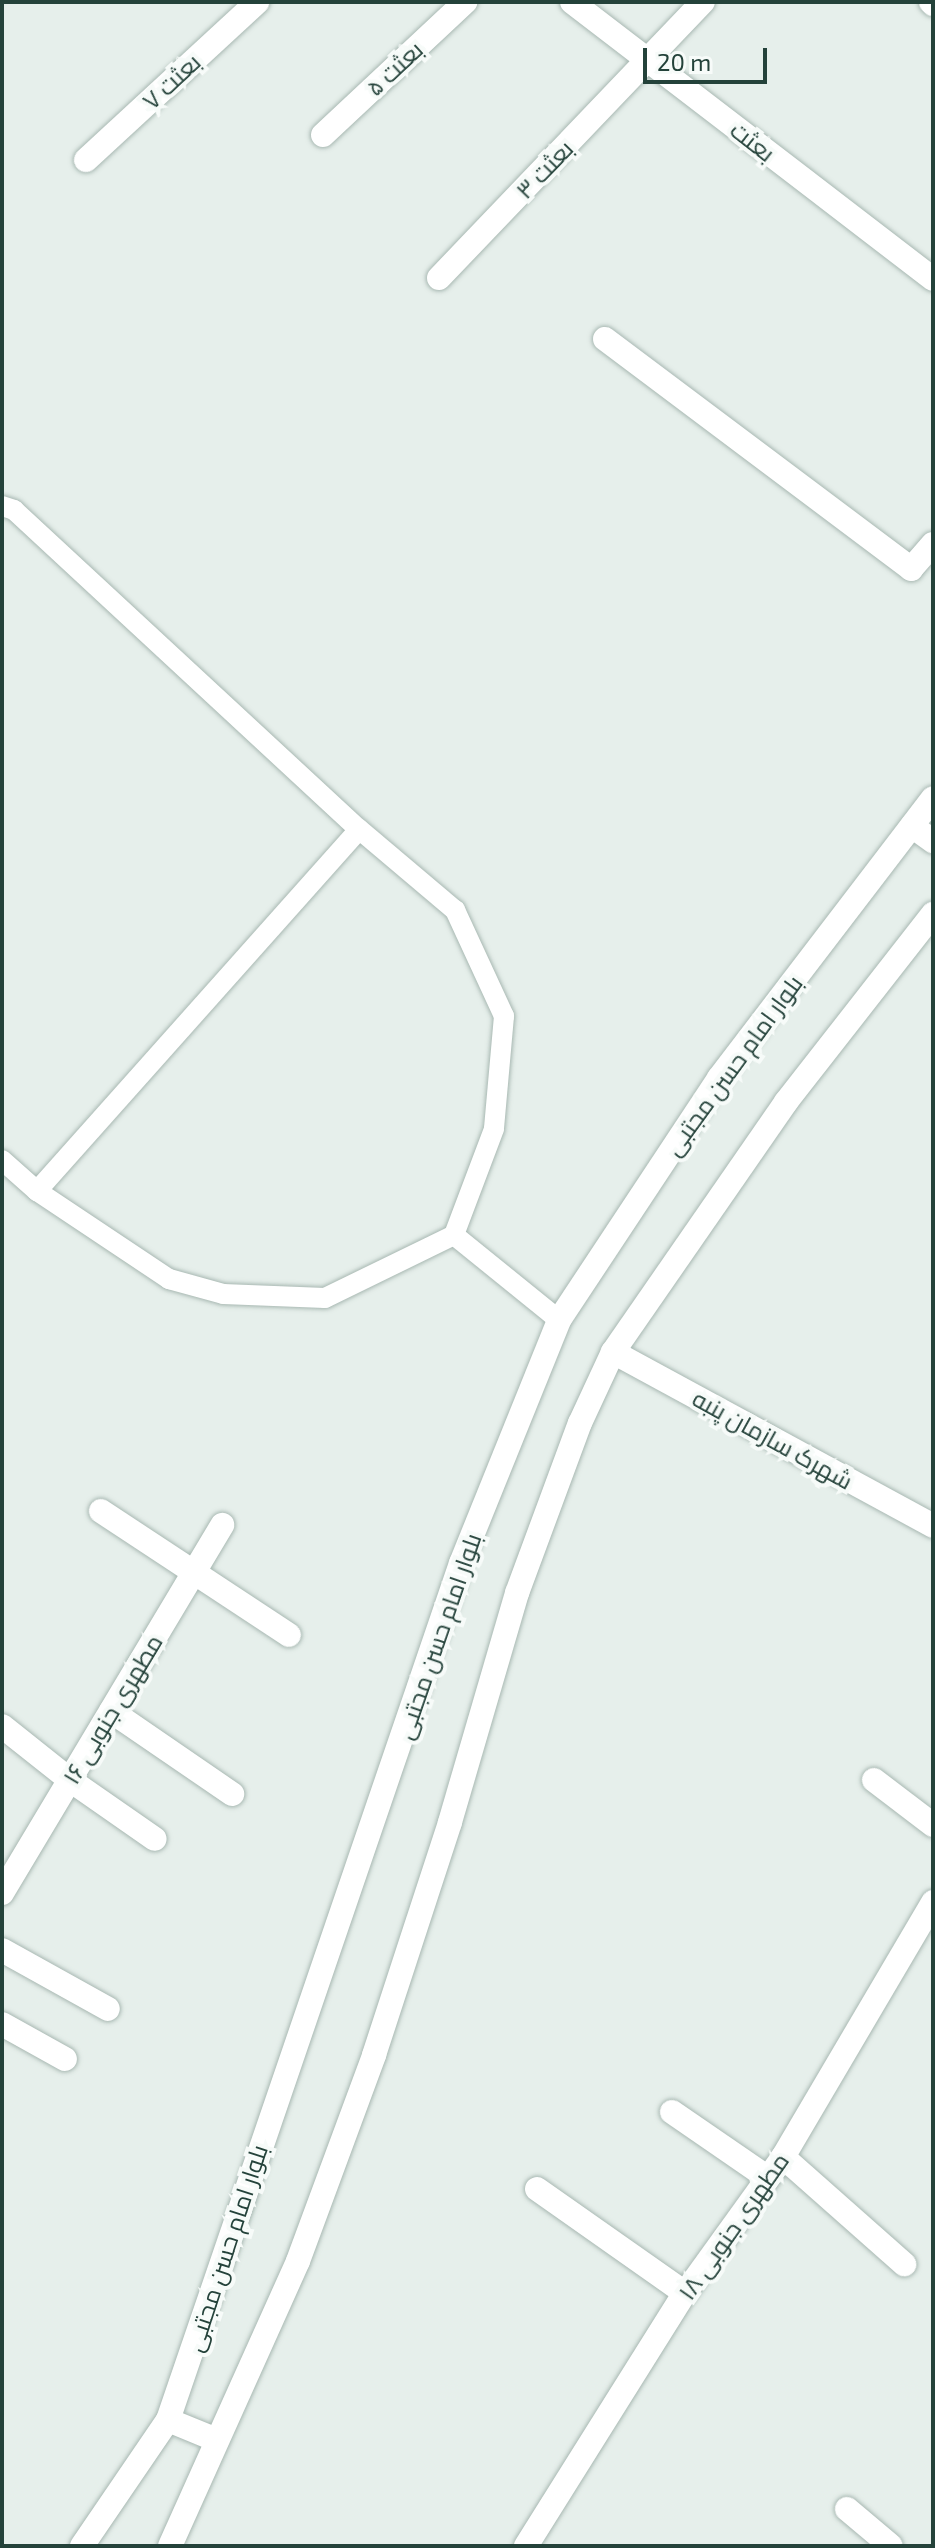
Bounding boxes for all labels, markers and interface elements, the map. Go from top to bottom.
scale bar [647,32,771,82]
street label: ۵ بعثت [360,35,428,101]
street label: ۷ بعثت [136,47,206,115]
text: 20 m [657,47,711,76]
street label: بعثت [725,115,781,167]
street label: ۳ بعثت [509,134,579,204]
street label: بلوار امام حسن مجتبی [658,969,808,1161]
street label: شهرک سازمان پنبه [688,1383,858,1495]
street label: بلوار امام حسن مجتبی [389,1529,487,1743]
street label: ۱۶ مطهری جنوبی [56,1629,168,1789]
street label: بلوار امام حسن مجتبی [179,2141,273,2355]
street label: ۱۸ مطهری جنوبی [672,2147,794,2305]

